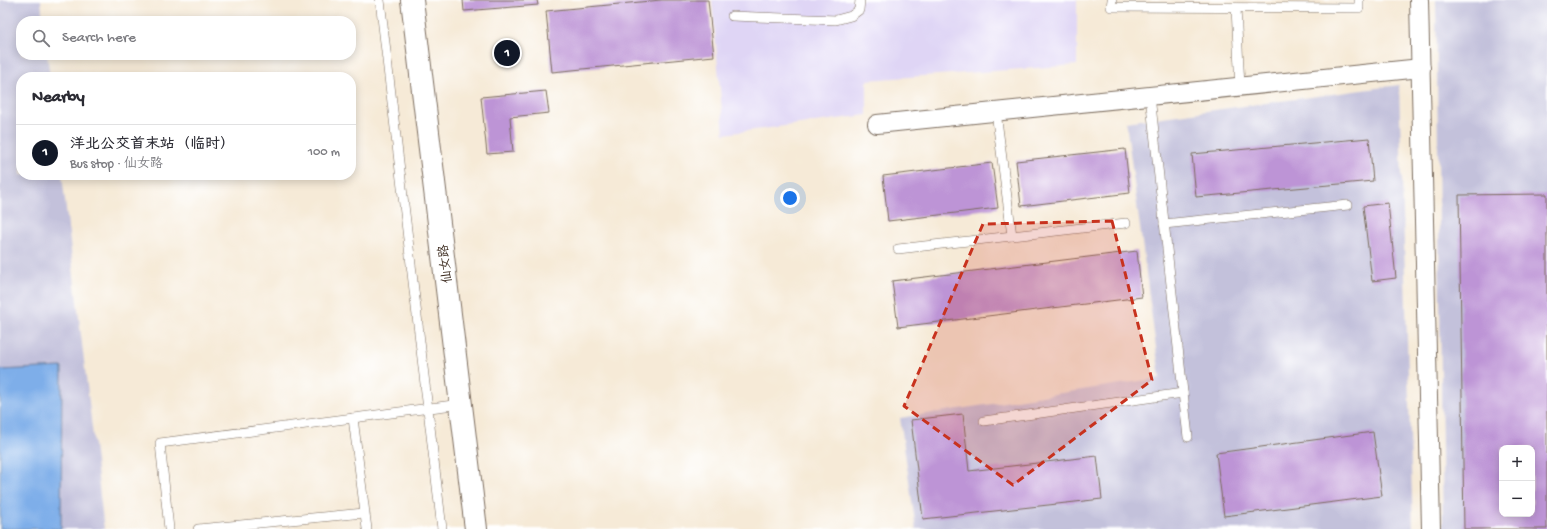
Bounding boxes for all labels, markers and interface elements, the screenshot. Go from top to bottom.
search box [16,16,356,60]
icon: search [30,27,52,49]
text: Search here [62,29,136,47]
pin: 1 [494,38,520,68]
text: Nearby [32,88,85,108]
text: 洋北公交首末站（临时） [70,136,235,154]
text: 1 [42,145,48,160]
text: 100 m [308,145,340,160]
text: Bus stop · 仙女路 [70,157,163,172]
your location [780,188,800,208]
street label: 仙女路 [436,243,456,284]
map controls [1499,445,1535,517]
button: + [1499,445,1535,481]
button: − [1499,481,1535,517]

